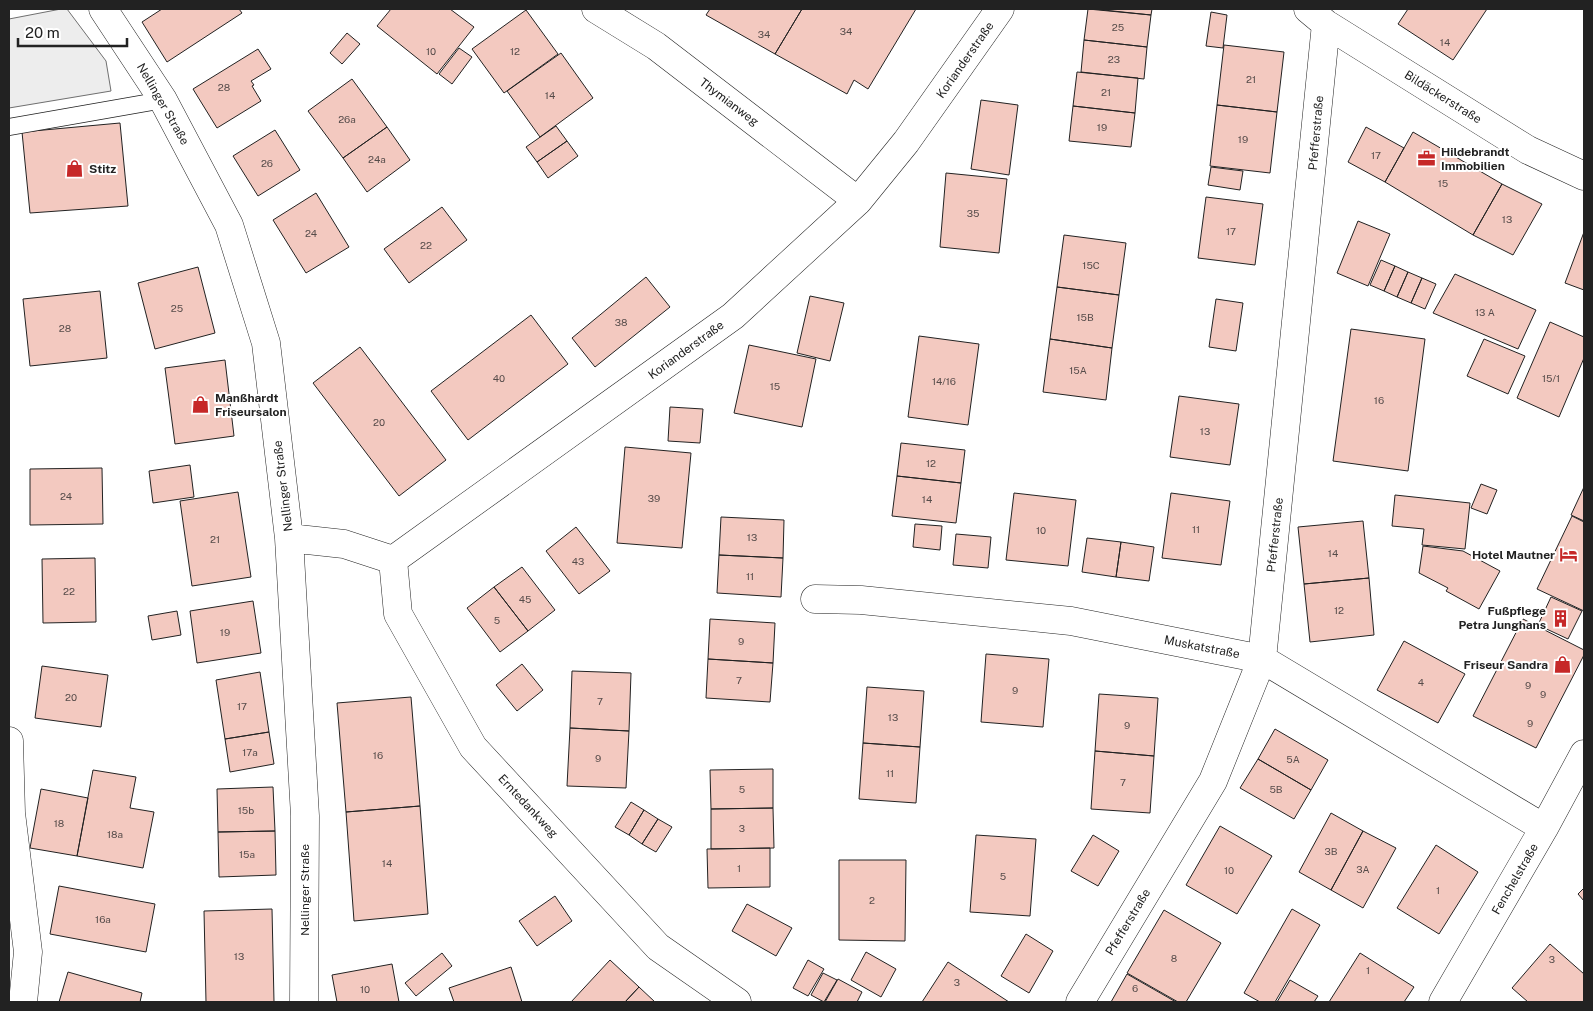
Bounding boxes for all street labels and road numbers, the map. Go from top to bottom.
street label: Korianderstraße [933,19,997,101]
street label: Nellinger Straße [134,61,192,147]
street label: Bildäckerstraße [1402,68,1484,126]
street label: Thymianweg [697,75,761,129]
street label: Pfefferstraße [1306,95,1326,171]
street label: Korianderstraße [645,318,727,382]
street label: Nellinger Straße [270,439,296,532]
street label: Pfefferstraße [1264,497,1286,573]
street label: Muskatstraße [1163,633,1241,661]
street label: Erntedankweg [495,772,561,840]
street label: Fenchelstraße [1489,841,1541,917]
street label: Nellinger Straße [298,844,312,936]
street label: Pfefferstraße [1103,886,1153,958]

